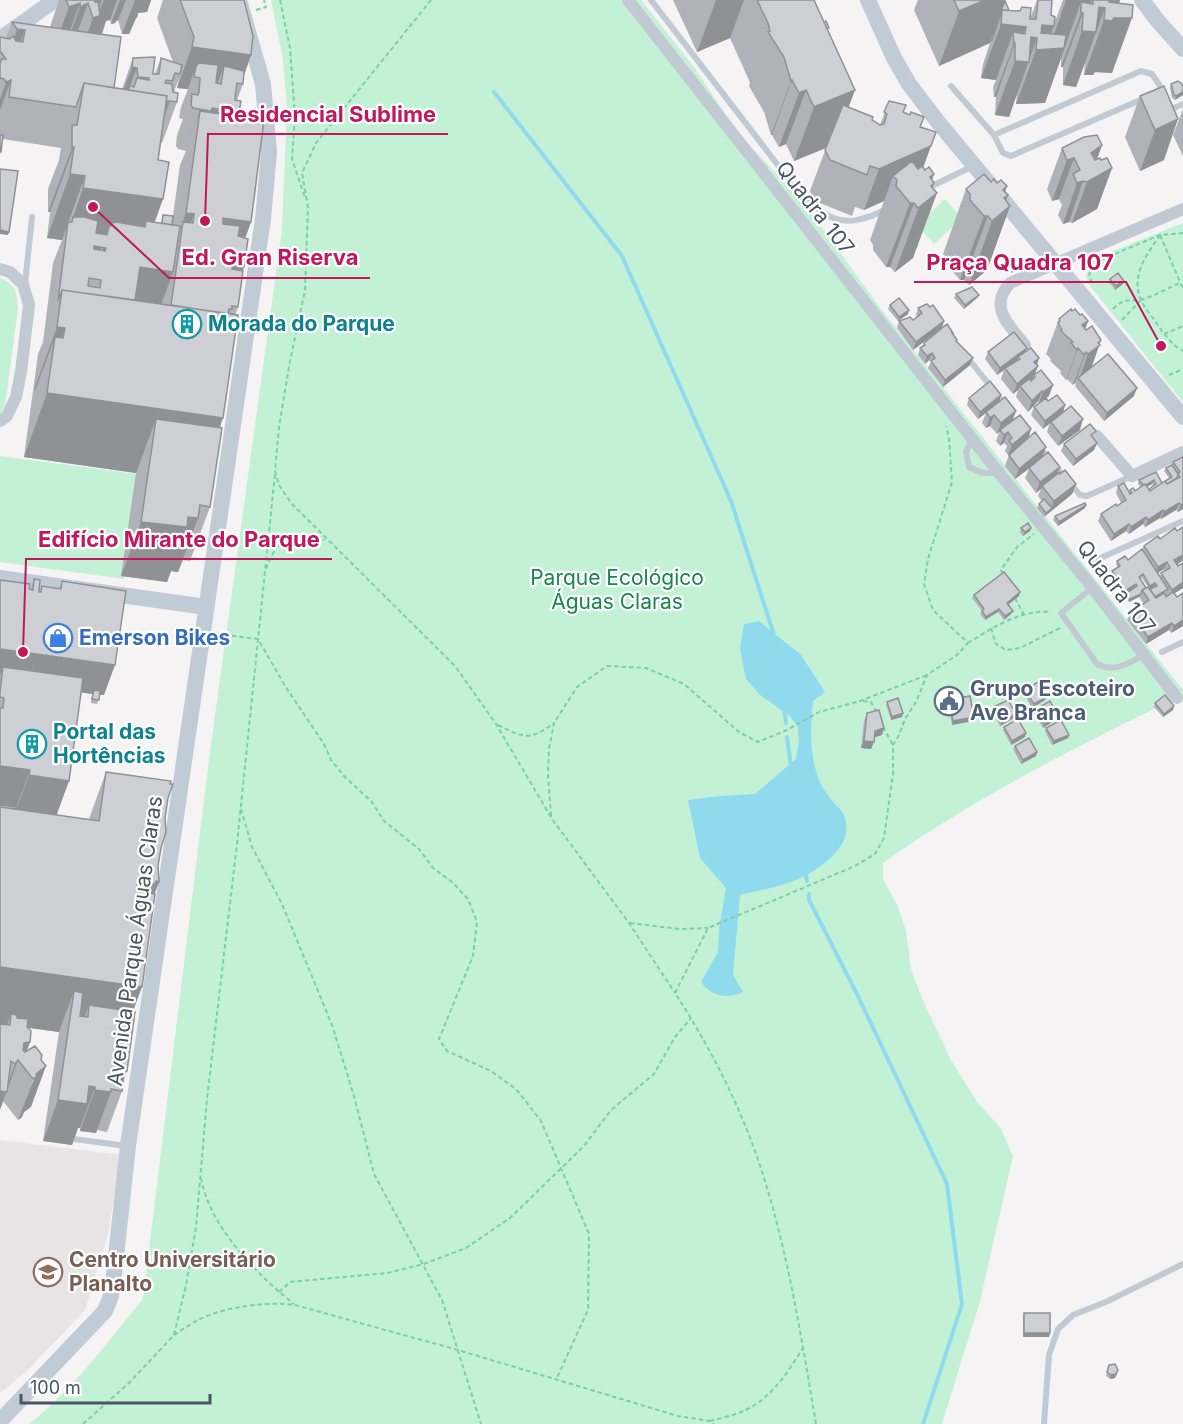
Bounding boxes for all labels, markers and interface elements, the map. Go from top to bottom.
callout: Residencial Sublime [208,94,448,134]
text: Residencial Sublime [220,101,436,127]
street label: Quadra 107 [771,156,860,260]
callout: Ed. Gran Riserva [169,238,370,278]
callout: Praça Quadra 107 [914,242,1126,282]
text: Ed. Gran Riserva [182,244,358,270]
text: Praça Quadra 107 [926,249,1114,275]
building icon: Morada do Parque [171,308,203,340]
place label: Morada do Parque [208,311,395,336]
callout: Edifício Mirante do Parque [26,519,332,559]
text: Edifício Mirante do Parque [38,526,320,552]
street label: Quadra 107 [1072,535,1161,639]
park label: Parque Ecológico Águas Claras [530,565,704,614]
shop icon: Emerson Bikes [42,622,74,654]
place label: Emerson Bikes [79,625,230,650]
place label: Grupo Escoteiro Ave Branca [970,676,1135,725]
public building icon: Grupo Escoteiro Ave Branca [933,685,965,717]
place label: Portal das Hortências [53,719,166,768]
building icon: Portal das Hortências [16,728,48,760]
street label: Avenida Parque Águas Claras [101,794,167,1088]
place label: Centro Universitário Planalto [69,1247,276,1296]
school or university icon: Centro Universitário Planalto [32,1256,64,1288]
scale bar [21,1367,210,1405]
text: 100 m [30,1377,81,1398]

